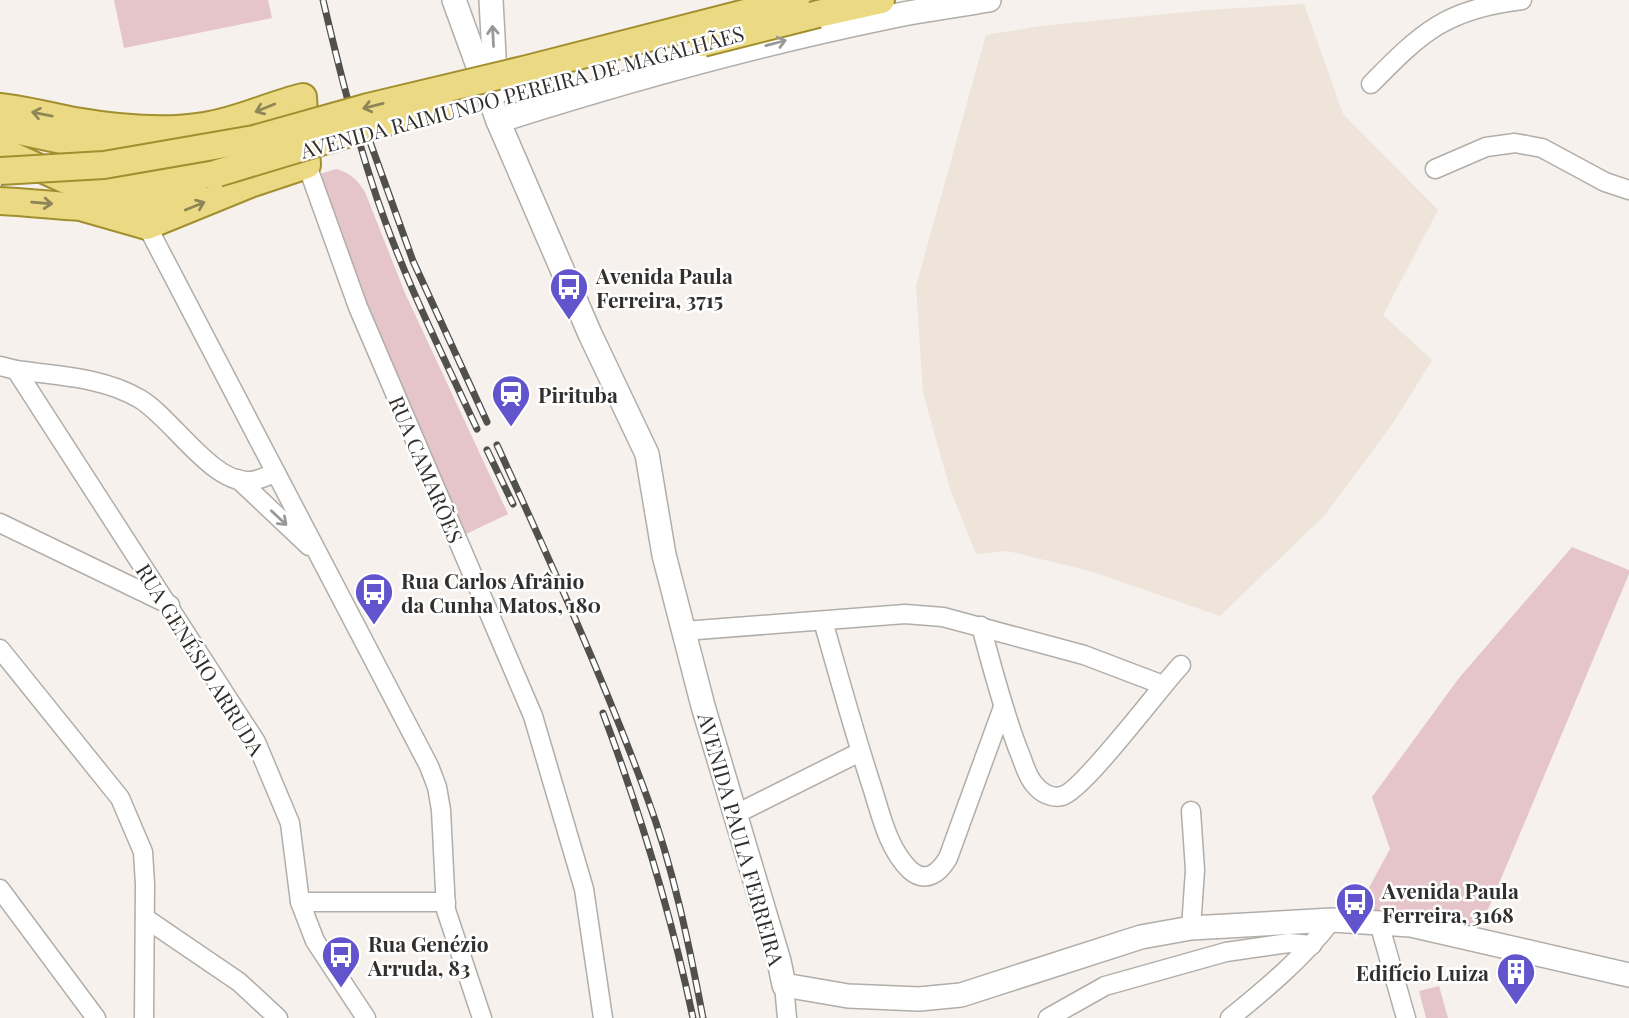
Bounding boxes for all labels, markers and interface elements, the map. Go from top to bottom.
street label: AVENIDA RAIMUNDO PEREIRA DE MAGALHÃES [296,18,747,164]
one-way arrow [486,25,499,48]
one-way arrow [764,36,786,49]
one-way arrow [362,100,385,113]
one-way arrow [255,103,277,116]
one-way arrow [31,107,54,121]
one-way arrow [30,197,53,210]
one-way arrow [183,198,205,211]
place label: Avenida Paula Ferreira, 3715 [595,261,733,313]
bus stop icon: Avenida Paula Ferreira, 3715 [548,266,590,321]
station icon: Pirituba [490,373,532,428]
place label: Pirituba [538,380,618,408]
street label: RUA CAMARÕES [383,391,471,547]
one-way arrow [270,509,287,526]
street label: RUA GENÉSIO ARRUDA [130,558,272,761]
place label: Rua Carlos Afrânio da Cunha Matos, 180 [401,566,601,618]
bus stop icon: Rua Carlos Afrânio da Cunha Matos, 180 [353,571,395,626]
street label: AVENIDA PAULA FERREIRA [692,708,792,969]
place label: Avenida Paula Ferreira, 3168 [1381,876,1519,928]
bus stop icon: Avenida Paula Ferreira, 3168 [1334,881,1376,936]
place label: Rua Genézio Arruda, 83 [367,929,489,981]
bus stop icon: Rua Genézio Arruda, 83 [320,934,362,989]
building icon: Edifício Luiza [1495,951,1537,1006]
place label: Edifício Luiza [1356,958,1489,986]

